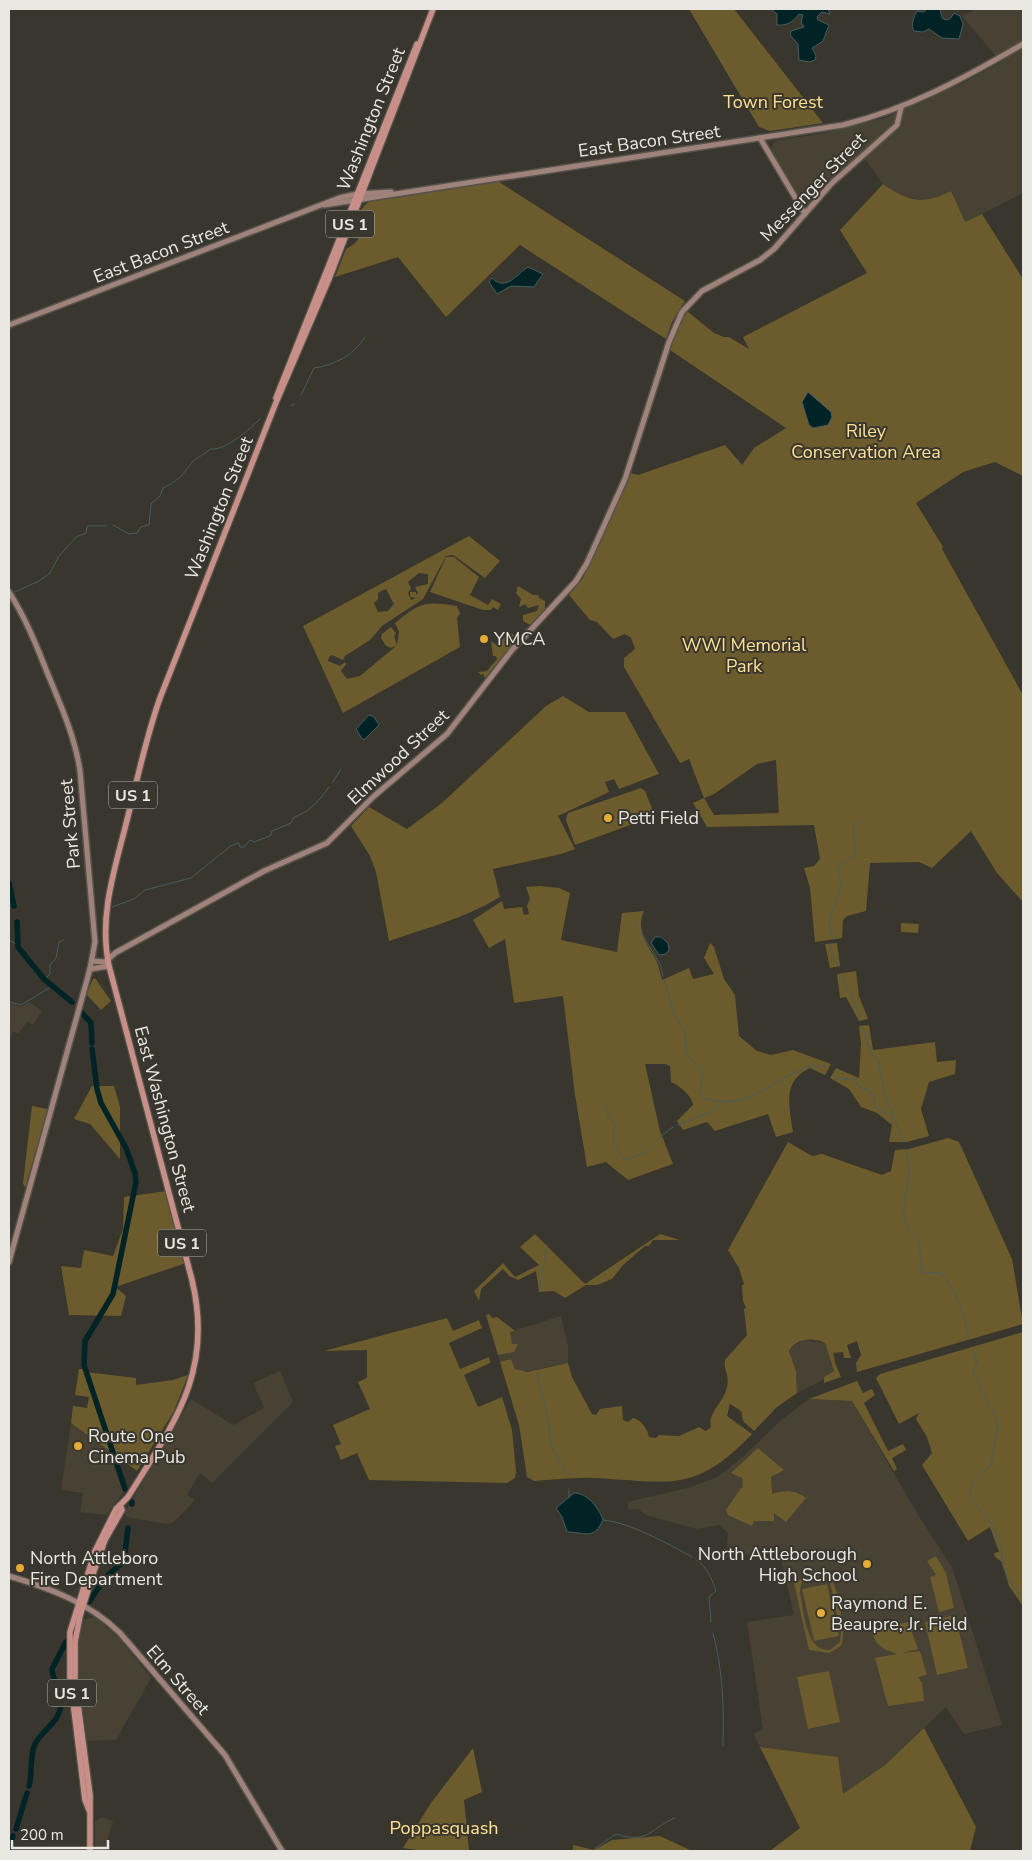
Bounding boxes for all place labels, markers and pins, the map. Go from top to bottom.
place label: YMCA [493,627,545,651]
marker: YMCA [478,633,490,645]
place label: Petti Field [618,806,699,830]
marker: Petti Field [602,812,614,824]
place label: Route One Cinema Pub [88,1424,186,1469]
marker: Route One Cinema Pub [72,1440,84,1452]
place label: North Attleborough High School [698,1542,858,1587]
place label: North Attleboro Fire Department [30,1546,163,1591]
marker: North Attleborough High School [861,1558,873,1570]
marker: North Attleboro Fire Department [14,1562,26,1574]
place label: Raymond E. Beaupre, Jr. Field [831,1591,967,1636]
marker: Raymond E. Beaupre, Jr. Field [815,1607,827,1619]

